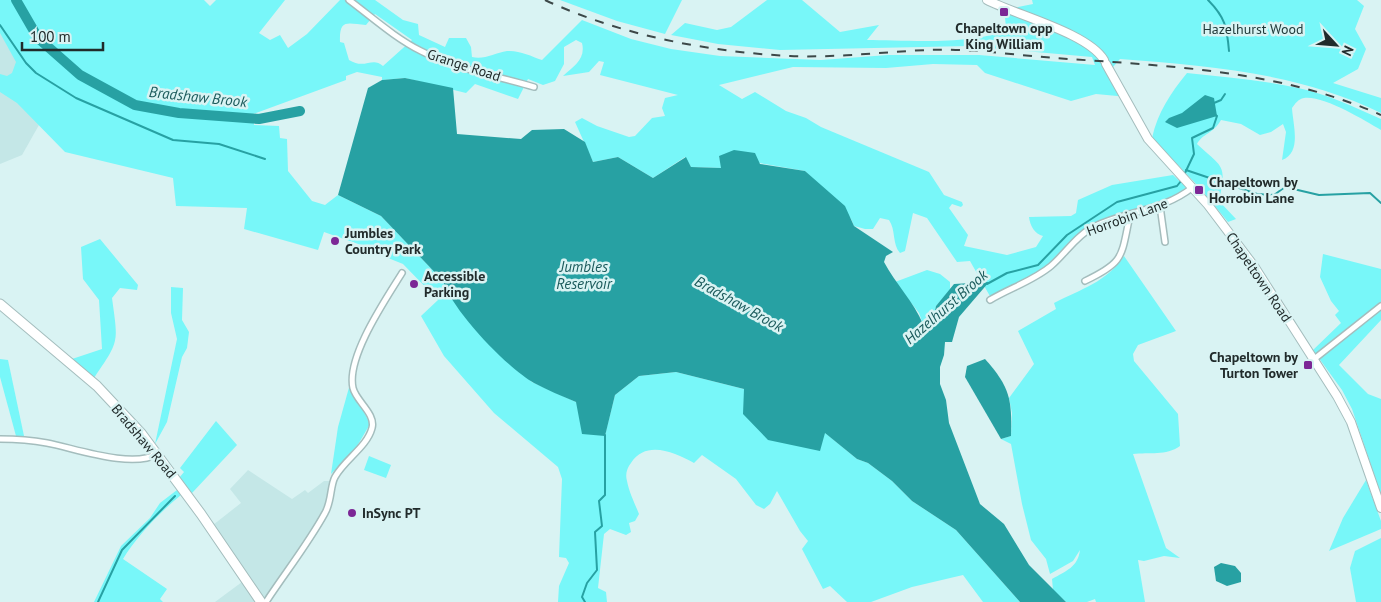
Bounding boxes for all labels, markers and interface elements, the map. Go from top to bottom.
marker: Chapeltown opp King William [998,6,1010,18]
place label: Chapeltown opp King William [955,19,1053,53]
scale bar [22,20,104,52]
park label: Hazelhurst Wood [1202,20,1304,38]
north arrow [1311,20,1361,70]
text: 100 m [30,27,71,46]
text: N [1338,43,1358,59]
street label: Grange Road [425,45,503,85]
water label: Bradshaw Brook [148,82,249,111]
place label: Chapeltown by Horrobin Lane [1209,173,1298,207]
marker: Chapeltown by Horrobin Lane [1193,184,1205,196]
street label: Horrobin Lane [1084,194,1170,240]
place label: Jumbles Country Park [344,224,421,258]
street label: Chapeltown Road [1222,229,1296,325]
marker: Jumbles Country Park [329,235,341,247]
water label: Jumbles Reservoir [556,257,613,293]
water label: Hazelhurst Brook [900,264,992,348]
place label: Accessible Parking [424,267,485,301]
water label: Bradshaw Brook [692,271,788,336]
marker: Accessible Parking [408,278,420,290]
place label: Chapeltown by Turton Tower [1209,348,1298,382]
marker: Chapeltown by Turton Tower [1302,359,1314,371]
street label: Bradshaw Road [108,400,180,482]
place label: InSync PT [362,504,421,522]
marker: InSync PT [346,507,358,519]

